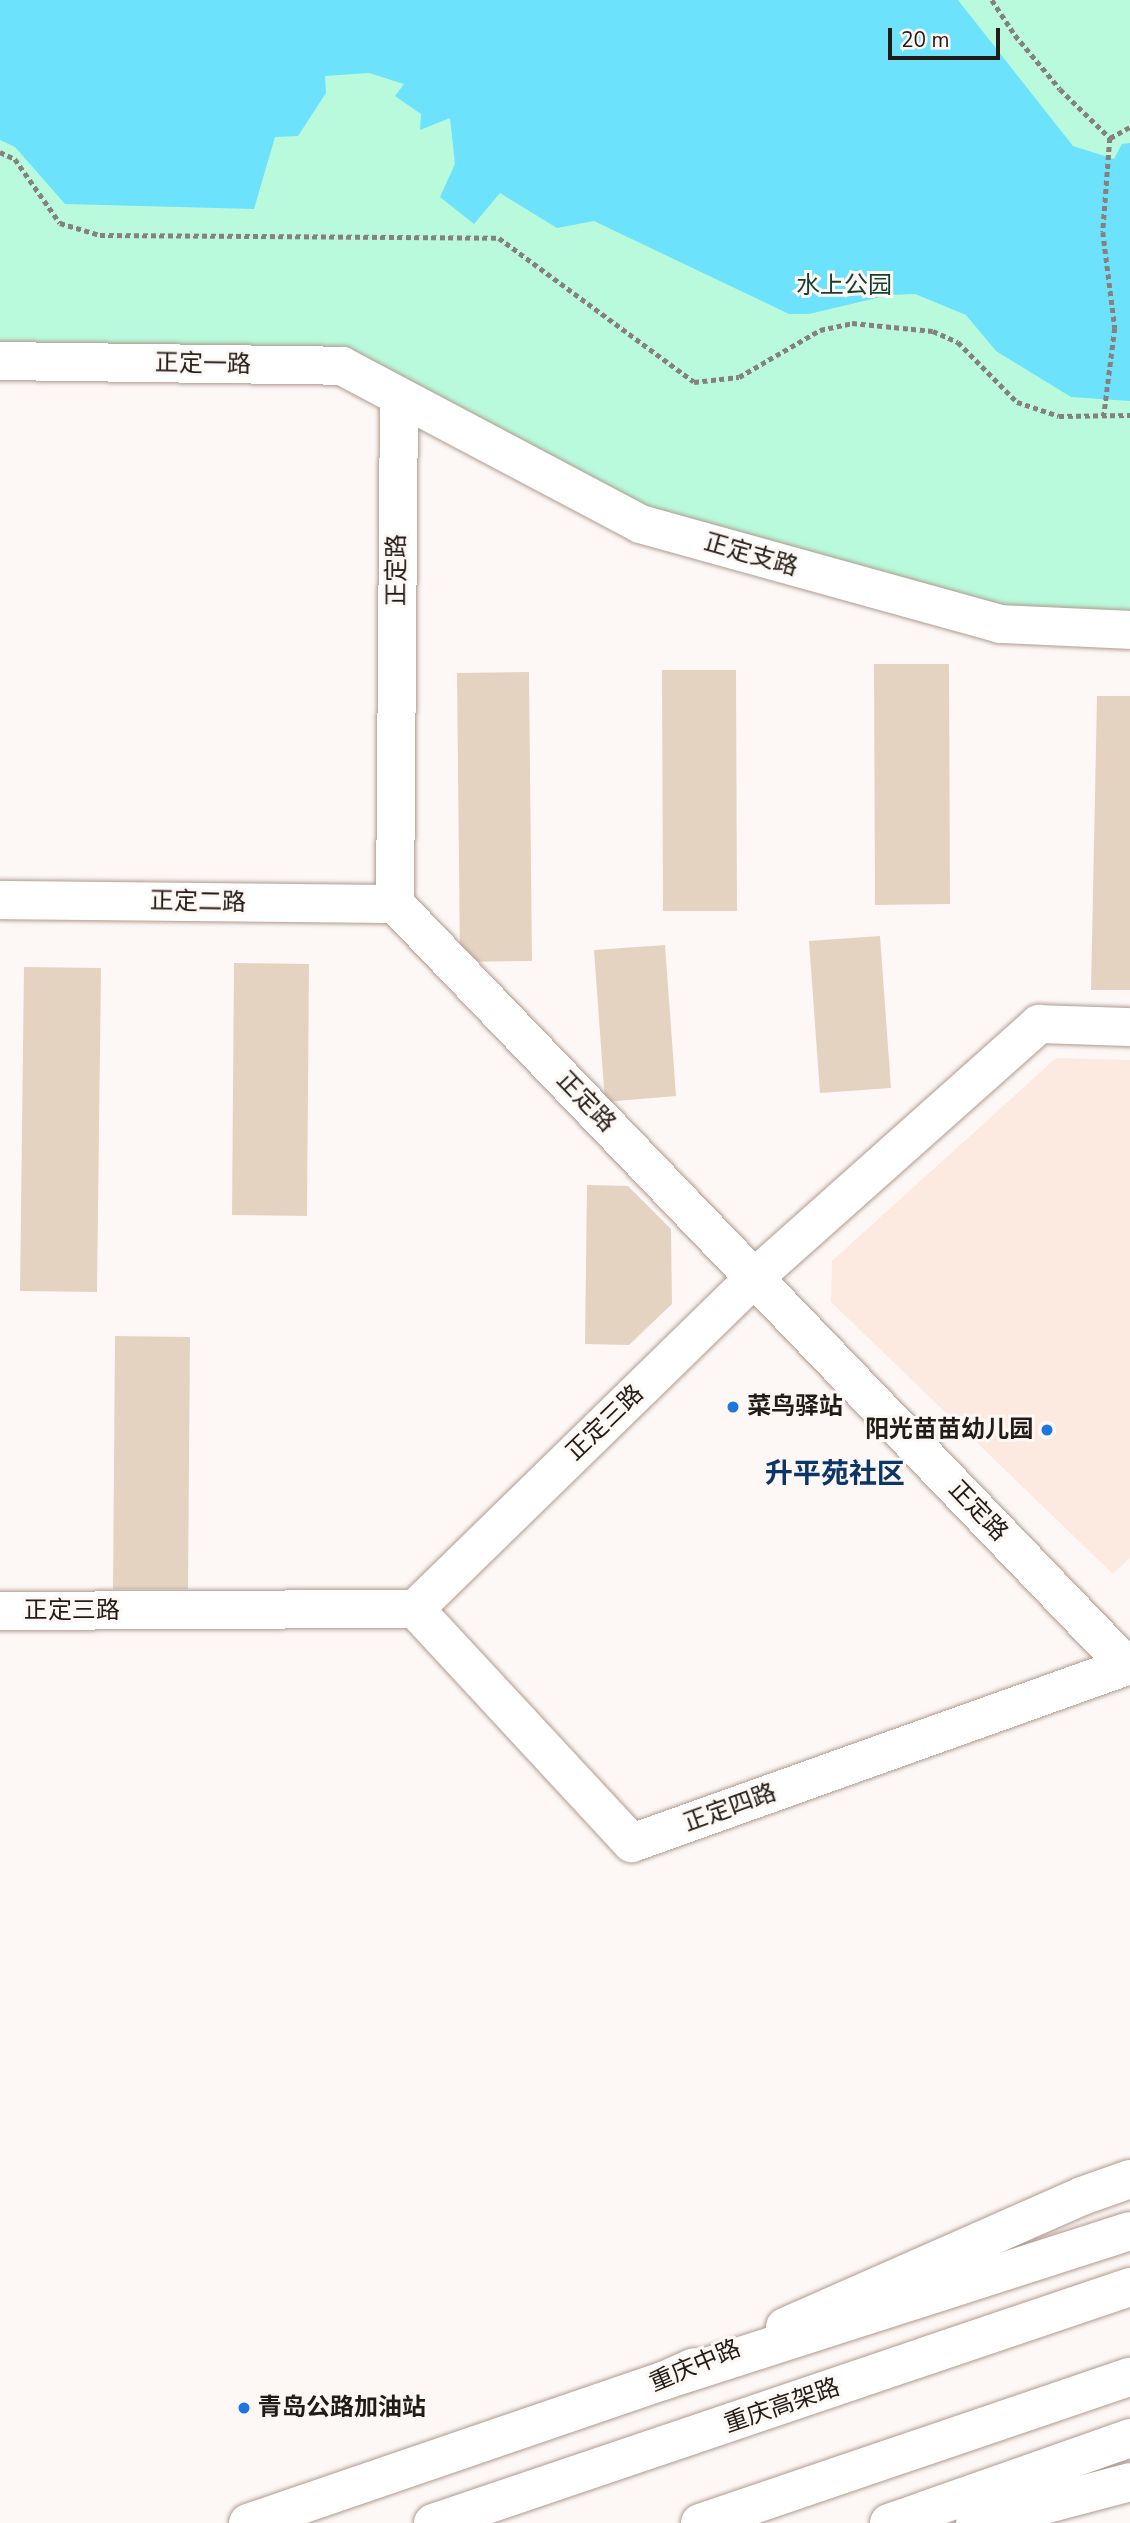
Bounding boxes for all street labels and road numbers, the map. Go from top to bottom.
street label: 正定一路 [155,349,251,379]
street label: 正定支路 [701,528,801,582]
street label: 正定路 [383,534,411,606]
street label: 正定二路 [150,887,246,917]
street label: 正定路 [551,1066,621,1138]
street label: 正定三路 [560,1379,650,1467]
street label: 正定路 [943,1475,1013,1547]
street label: 正定三路 [24,1597,120,1625]
street label: 正定四路 [680,1778,780,1838]
street label: 重庆中路 [645,2334,745,2398]
street label: 重庆高架路 [721,2373,843,2439]

